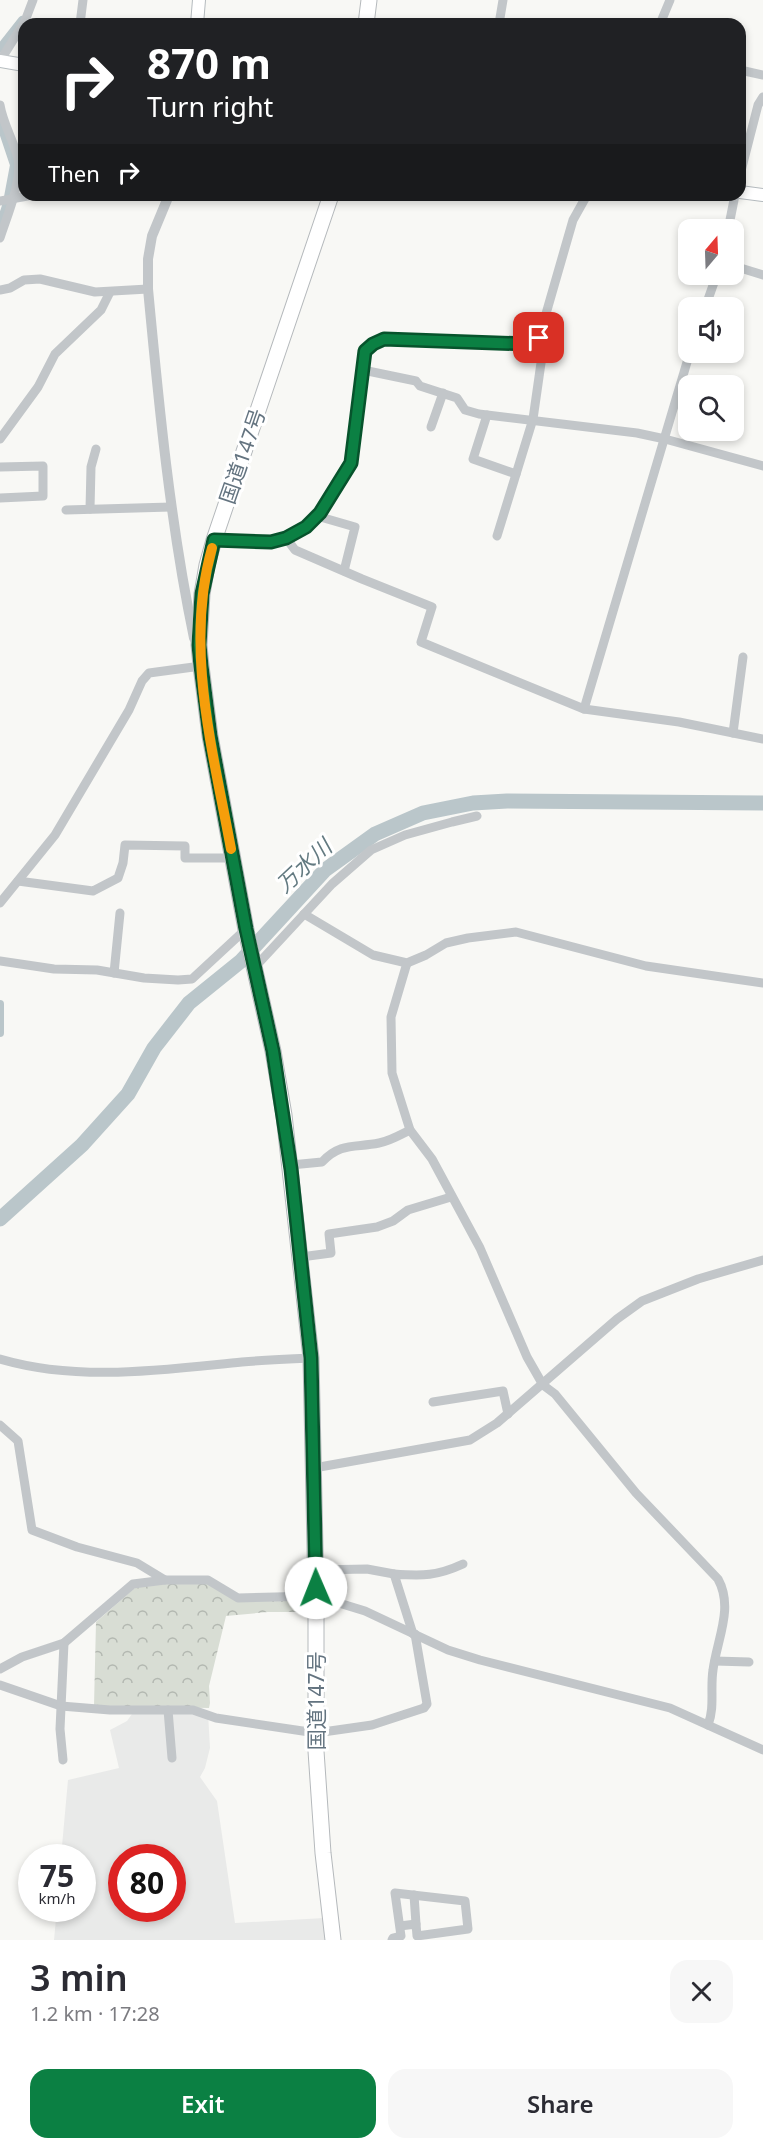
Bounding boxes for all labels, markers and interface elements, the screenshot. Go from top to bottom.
text: 870 m [147,34,271,91]
icon: right [48,42,126,120]
text: Turn right [147,88,273,125]
icon: right [112,156,145,189]
text: Then [48,158,100,188]
north arrow [678,219,744,285]
map controls [678,219,744,441]
button: sound [678,297,744,363]
pin [513,312,564,363]
icon: arrive [522,321,555,354]
button: search [678,375,744,441]
street label: 国道147号 [213,405,271,507]
water label: 万水川 [269,830,339,898]
position arrow [284,1556,348,1620]
street label: 国道147号 [302,1651,330,1751]
speed limit sign: 80 [108,1844,186,1922]
text: 75 [40,1855,74,1896]
text: km/h [39,1888,75,1908]
text: 3 min [30,1953,128,2002]
button: close [670,1960,733,2023]
text: 1.2 km · 17:28 [30,2000,160,2027]
button: Exit [30,2069,376,2138]
button: Share [388,2069,733,2138]

